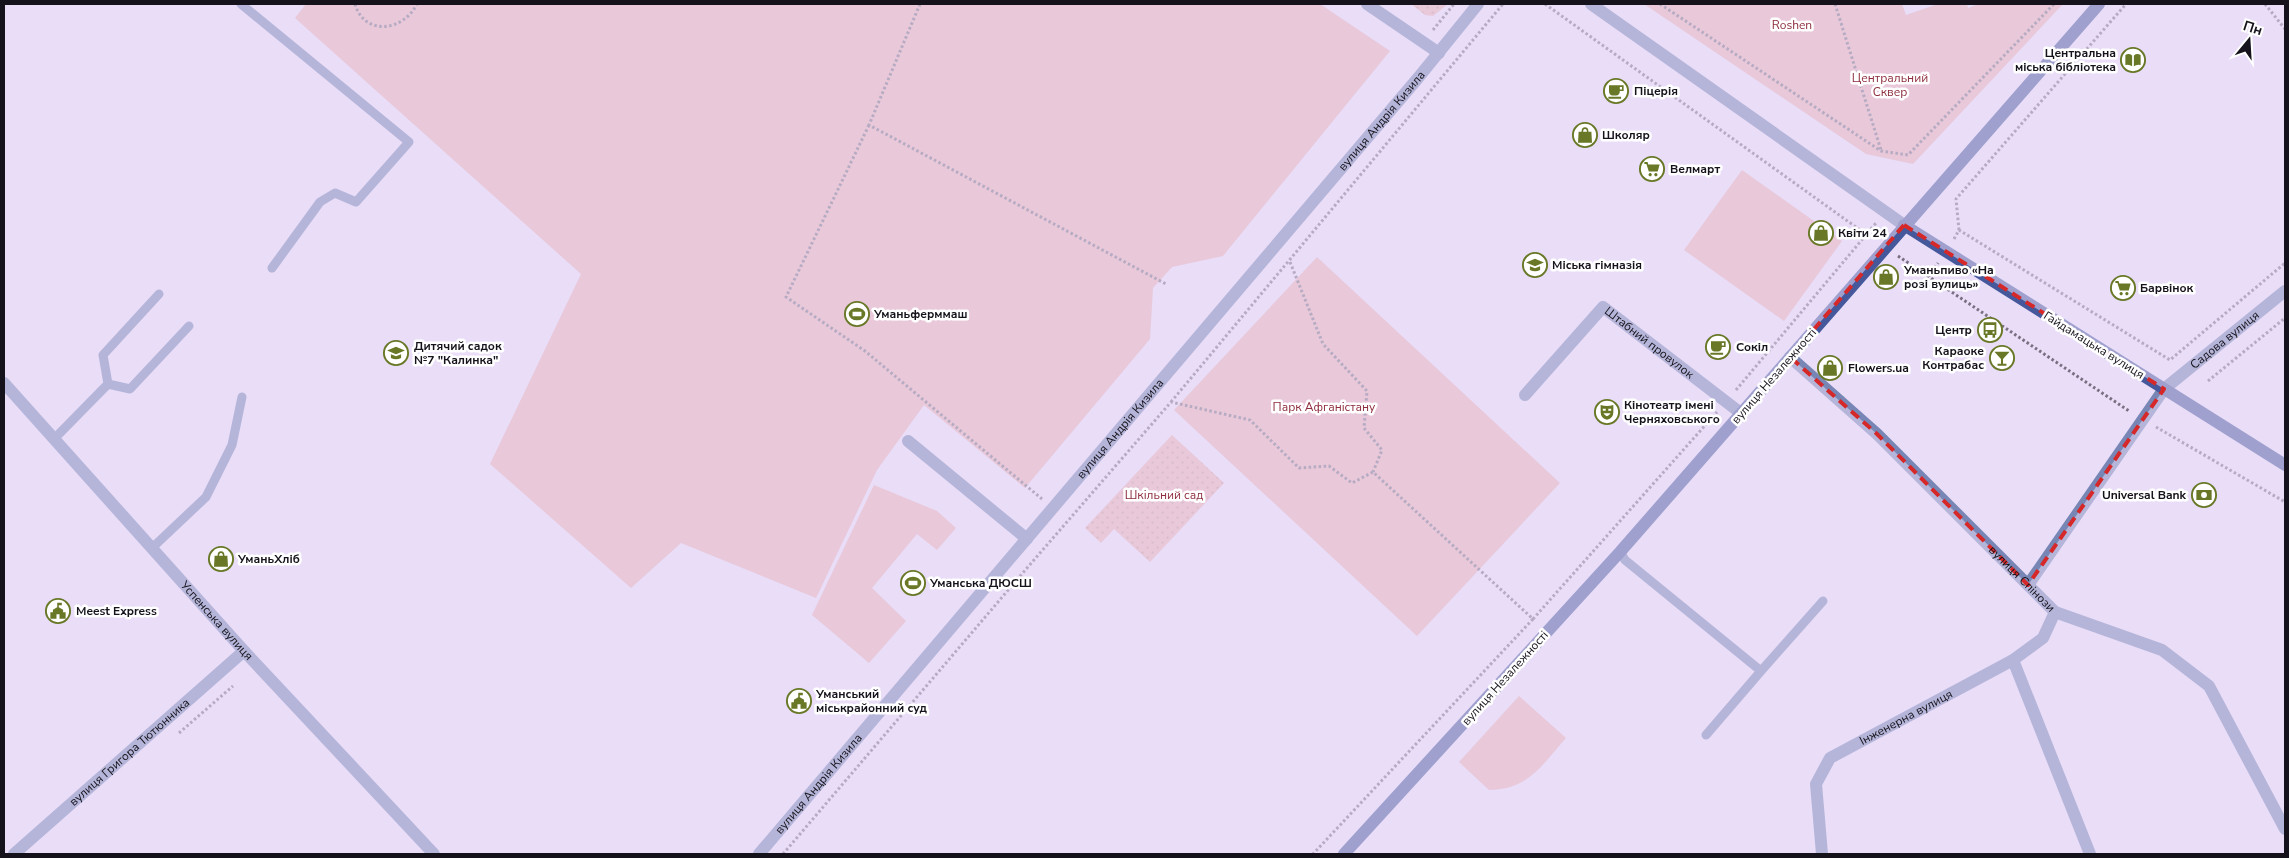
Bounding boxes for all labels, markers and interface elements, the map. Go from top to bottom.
north arrow [2224,15,2274,65]
text: Пн [2241,16,2265,40]
park label: Roshen [1772,17,1812,33]
place label: Центральна міська бібліотека [2015,45,2116,75]
library icon: Центральна міська бібліотека [2120,47,2146,73]
street label: вулиця Андрія Кизила [1335,67,1429,174]
park label: Центральний Сквер [1852,70,1928,100]
cafe icon: Піцерія [1603,78,1629,104]
place label: Піцерія [1634,83,1678,99]
shop icon: Школяр [1572,122,1598,148]
place label: Школяр [1602,127,1650,143]
supermarket icon: Велмарт [1639,156,1665,182]
place label: Велмарт [1670,161,1720,177]
shop icon: Квіти 24 [1808,220,1834,246]
place label: Квіти 24 [1838,225,1887,241]
school or university icon: Міська гімназія [1522,252,1548,278]
place label: Міська гімназія [1552,257,1642,273]
place label: Уманьпиво «На розі вулиць» [1903,262,1994,292]
shop icon: Уманьпиво «На розі вулиць» [1873,264,1899,290]
supermarket icon: Барвінок [2110,275,2136,301]
place label: Барвінок [2140,280,2194,296]
sports icon: Уманьферммаш [844,301,870,327]
street label: Штабний провулок [1601,303,1698,383]
place label: Уманьферммаш [873,306,967,322]
street label: Садова вулиця [2187,307,2263,373]
street label: Гайдамацька вулиця [2041,308,2147,382]
bus stop icon: Центр [1977,317,2003,343]
place label: Центр [1935,322,1972,338]
street label: вулиця Незалежності [1728,325,1820,427]
cafe icon: Сокіл [1705,334,1731,360]
place label: Дитячий садок №7 "Калинка" [414,338,502,368]
place label: Сокіл [1736,339,1768,355]
school or university icon: Дитячий садок №7 "Калинка" [383,340,409,366]
place label: Караоке Контрабас [1922,343,1984,373]
bar icon: Караоке Контрабас [1989,345,2015,371]
shop icon: Flowers.ua [1817,355,1843,381]
place label: Flowers.ua [1848,360,1909,376]
street label: вулиця Андрія Кизила [1073,375,1167,482]
place label: Кінотеатр імені Черняховського [1624,397,1720,427]
park label: Парк Афганістану [1273,399,1376,415]
theatre icon: Кінотеатр імені Черняховського [1594,399,1620,425]
bank icon: Universal Bank [2191,482,2217,508]
park label: Шкільний сад [1125,487,1203,503]
place label: Universal Bank [2102,487,2187,503]
street label: вулиця Спінози [1985,542,2059,616]
shop icon: УманьХліб [208,546,234,572]
place label: УманьХліб [237,551,300,567]
sports icon: Уманська ДЮСШ [900,570,926,596]
place label: Уманська ДЮСШ [929,575,1032,591]
street label: Успенська вулиця [176,577,257,664]
public building icon: Meest Express [45,598,71,624]
place label: Meest Express [76,603,157,619]
street label: вулиця Незалежності [1458,627,1552,729]
place label: Уманський міськрайонний суд [815,686,928,716]
street label: Інженерна вулиця [1857,686,1955,749]
public building icon: Уманський міськрайонний суд [786,688,812,714]
street label: вулиця Григора Тютюнника [66,695,193,810]
street label: вулиця Андрія Кизила [771,730,866,837]

